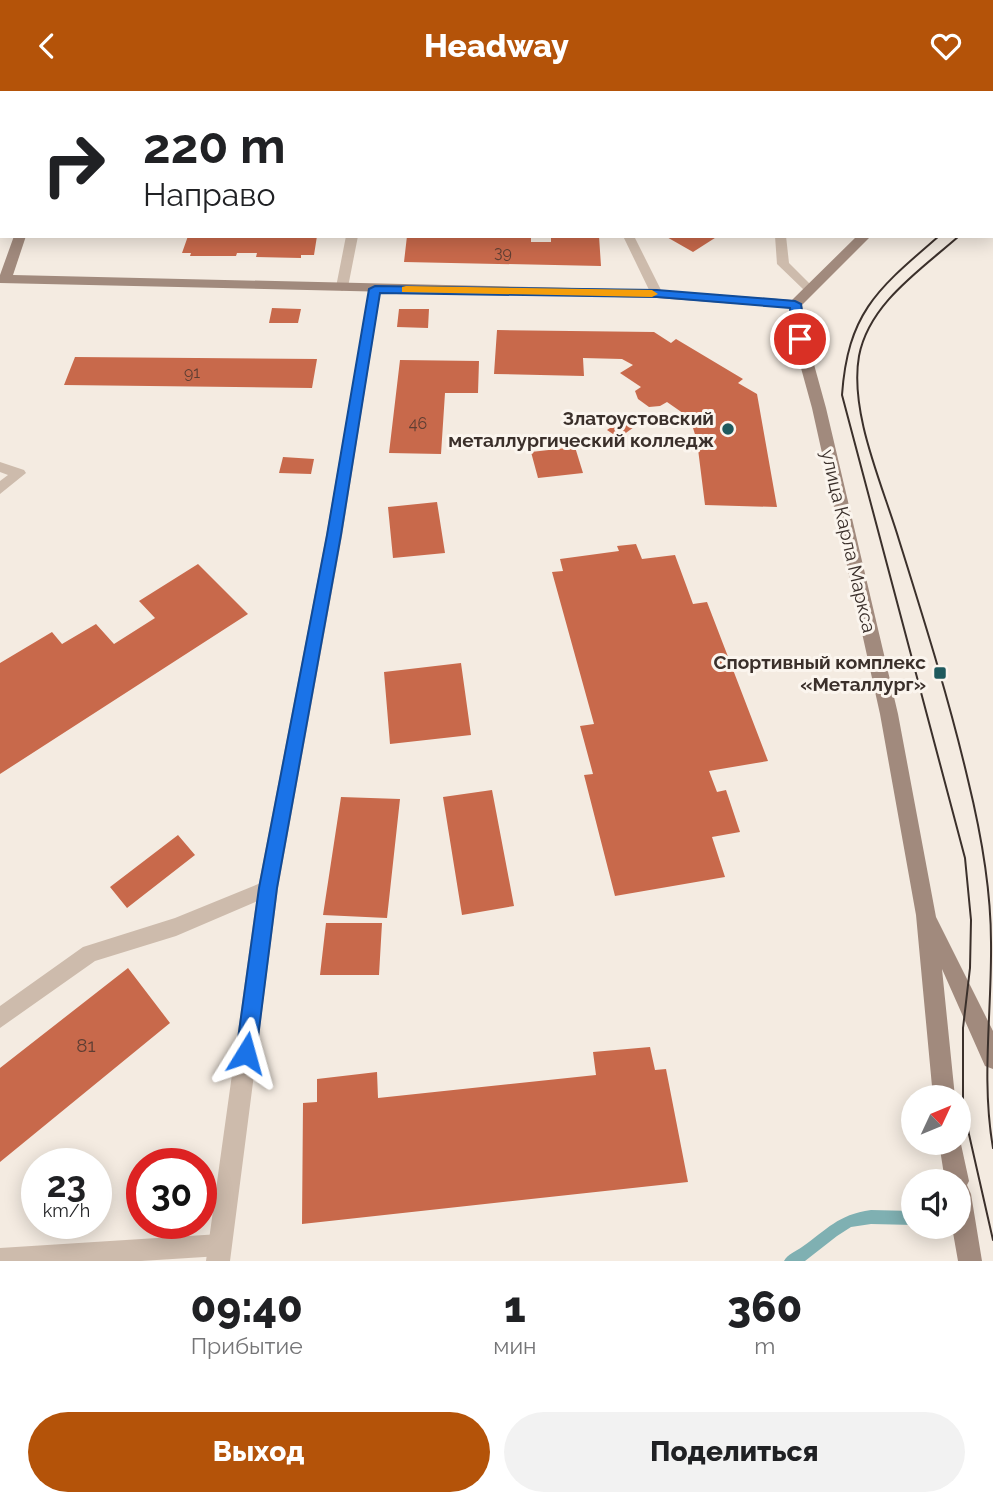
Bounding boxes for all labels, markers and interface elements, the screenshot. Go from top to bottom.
icon: back [28,27,66,65]
text: Headway [424,27,569,64]
icon: heart [927,27,965,65]
text: 220 m [143,117,286,174]
icon: right [28,119,119,210]
text: Направо [143,176,275,213]
house number: 39 [494,243,512,262]
pin [770,309,830,369]
icon: arrive [781,320,819,358]
house number: 91 [184,363,200,382]
place label: Златоустовский металлургический колледж [448,407,714,451]
house number: 46 [409,414,427,433]
marker: Златоустовский металлургический колледж [720,421,736,437]
street label: улица Карла Маркса [817,447,881,635]
place label: Спортивный комплекс «Металлург» [714,651,926,695]
marker: Спортивный комплекс «Металлург» [932,665,948,681]
position arrow [209,1016,283,1090]
house number: 81 [76,1034,96,1056]
north arrow [901,1085,971,1155]
map controls [901,1085,971,1239]
speed limit sign: 30 [126,1148,217,1239]
text: 23 [47,1164,86,1205]
button: sound [901,1169,971,1239]
text: km/h [43,1200,90,1221]
text: 09:40 [191,1283,303,1332]
text: 1 [504,1283,526,1332]
text: 360 [727,1283,802,1332]
text: Прибытие [191,1332,303,1359]
text: мин [493,1332,537,1359]
text: m [754,1332,775,1359]
button: Выход [28,1412,490,1492]
button: Поделиться [504,1412,965,1492]

